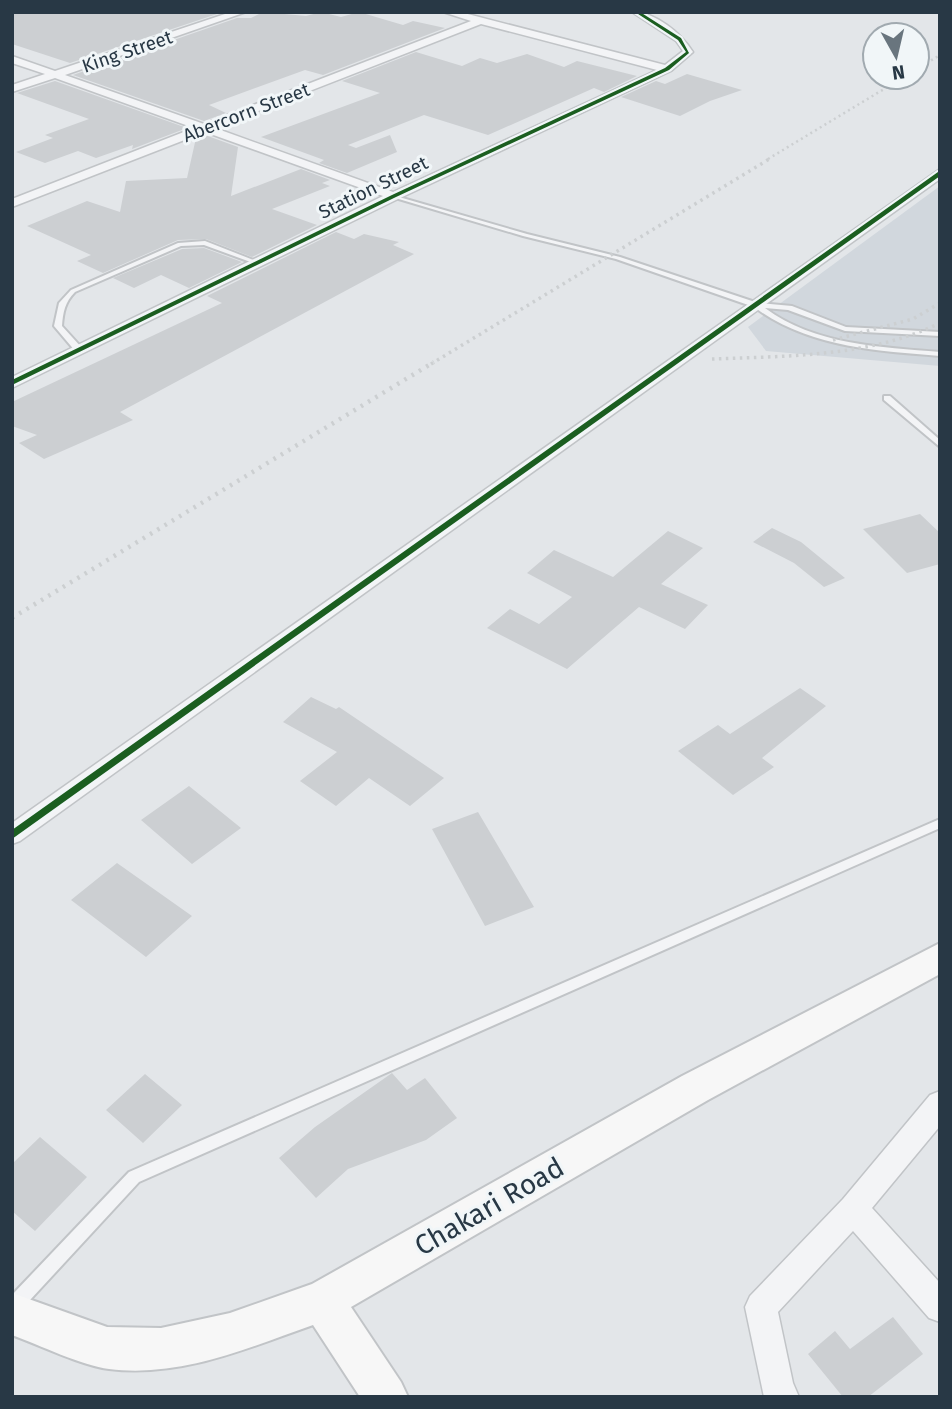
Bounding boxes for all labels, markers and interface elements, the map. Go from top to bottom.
north arrow [861,21,931,91]
street label: King Street [79,25,176,78]
text: N [890,60,906,85]
street label: Abercorn Street [179,78,313,147]
street label: Station Street [315,151,432,224]
street label: Chakari Road [409,1150,570,1262]

